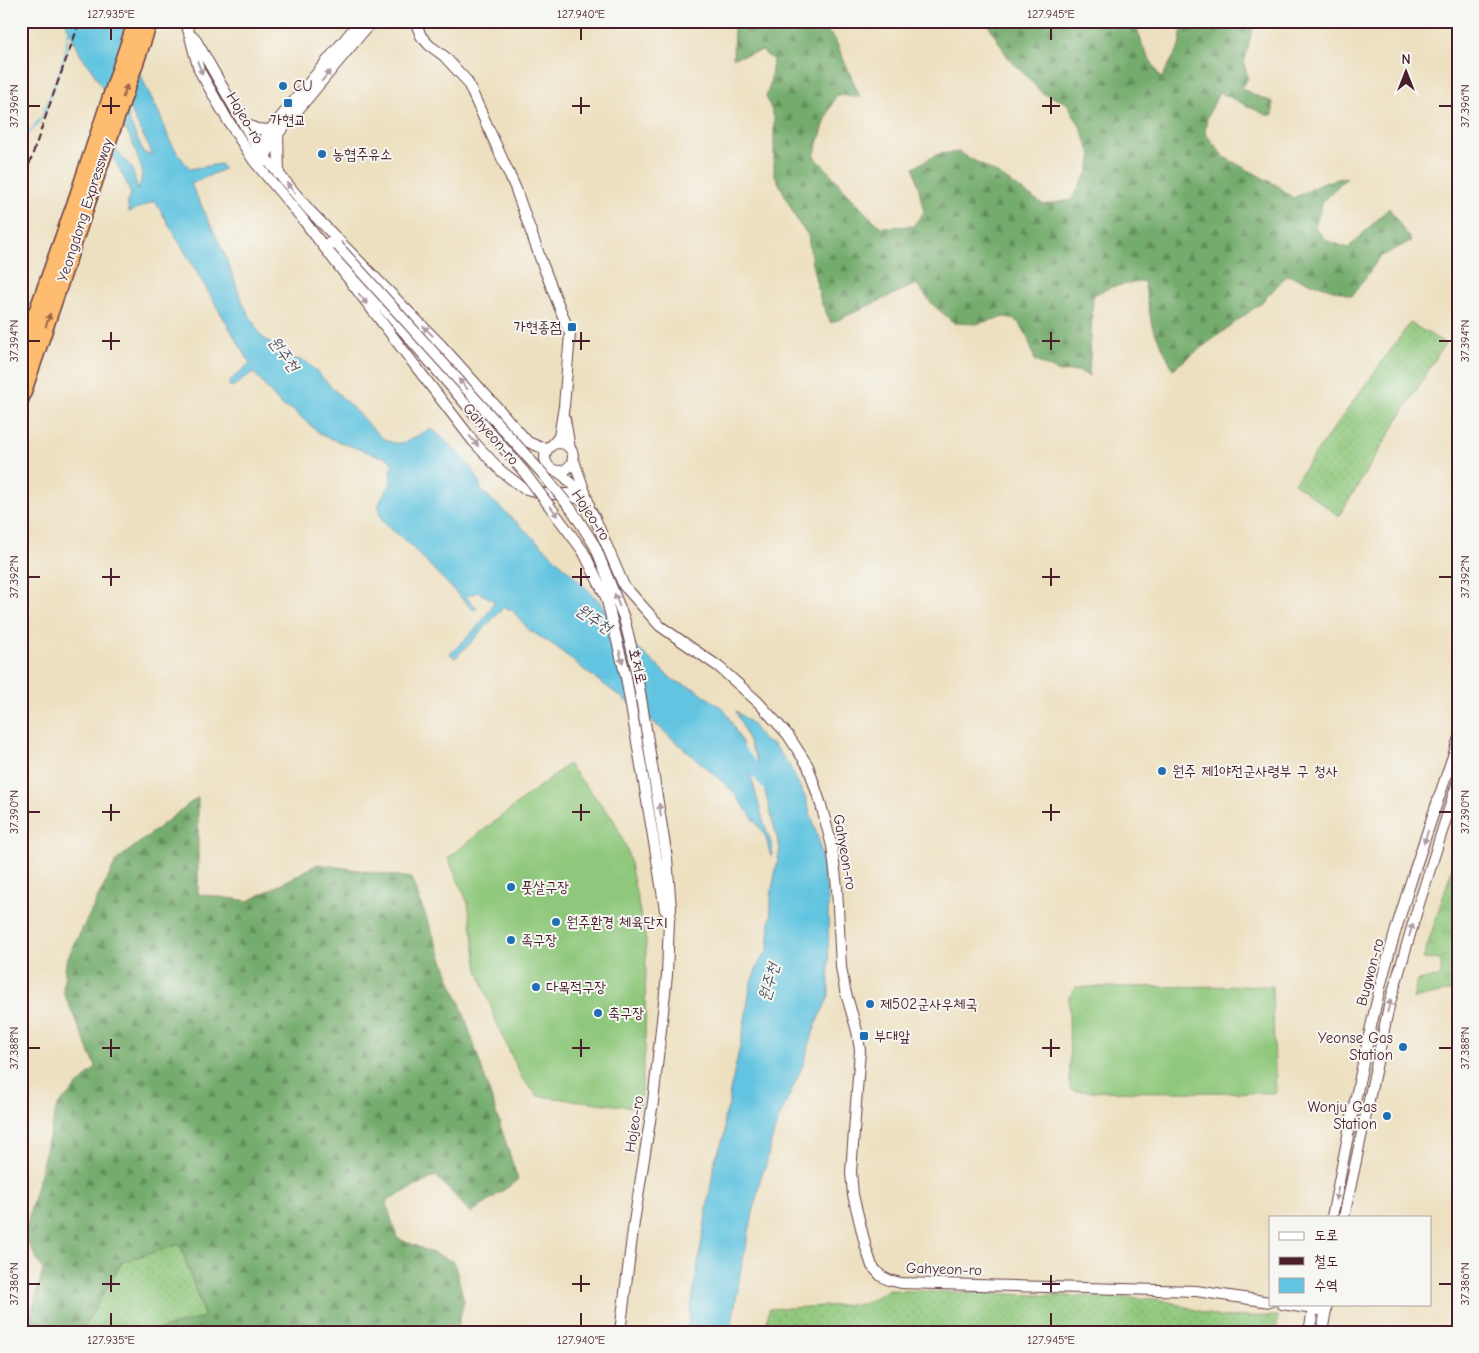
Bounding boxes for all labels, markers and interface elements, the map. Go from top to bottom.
text: 127.935°E [87,7,135,21]
text: 127.940°E [557,7,605,21]
text: 127.945°E [1027,7,1075,21]
north arrow [1382,48,1432,98]
text: N [1401,51,1411,68]
one-way arrow [197,61,204,76]
one-way arrow [321,70,332,83]
place label: CU [293,77,313,95]
marker: CU [277,80,289,92]
one-way arrow [122,83,129,98]
text: 37.396°N [7,84,21,128]
text: 37.396°N [1458,84,1472,128]
street label: Hojeo-ro [223,89,268,147]
marker: 가현교 [282,97,294,109]
place label: 가현교 [270,111,306,129]
street label: Yeongdong Expressway [53,136,117,284]
place label: 농협주유소 [332,145,392,163]
marker: 농협주유소 [316,148,328,160]
one-way arrow [286,182,297,195]
one-way arrow [358,292,369,305]
one-way arrow [44,312,52,327]
place label: 가현종점 [514,318,562,336]
text: 37.394°N [7,320,21,362]
text: 37.394°N [1458,320,1472,362]
marker: 가현종점 [566,321,578,333]
one-way arrow [422,325,434,337]
water label: 원주천 [265,333,304,377]
one-way arrow [457,379,469,391]
street label: Gahyeon-ro [459,399,523,469]
one-way arrow [468,435,479,447]
street label: Hojeo-ro [568,486,614,544]
one-way arrow [549,504,559,518]
text: 37.392°N [7,555,21,599]
text: 37.392°N [1458,555,1472,599]
one-way arrow [613,592,621,607]
water label: 원주천 [573,601,617,638]
street label: 호저로 [625,646,651,686]
one-way arrow [617,649,625,664]
place label: 원주 제1야전군사령부 구 청사 [1172,762,1338,780]
marker: 원주 제1야전군사령부 구 청사 [1156,765,1168,777]
text: 37.390°N [7,790,21,834]
text: 37.390°N [1458,790,1472,834]
one-way arrow [655,802,663,818]
street label: Gahyeon-ro [830,813,861,891]
one-way arrow [1422,830,1430,845]
place label: 풋살구장 [521,878,569,896]
marker: 풋살구장 [505,881,517,893]
place label: 원주환경 체육단지 [566,913,668,931]
marker: 원주환경 체육단지 [550,916,562,928]
one-way arrow [1408,922,1416,937]
place label: 족구장 [521,931,557,949]
marker: 족구장 [505,934,517,946]
street label: Bugwon-ro [1352,936,1388,1008]
water label: 원주천 [755,959,784,1003]
place label: 다목적구장 [546,978,606,996]
marker: 다목적구장 [530,981,542,993]
place label: 제502군사우체국 [880,995,978,1013]
marker: 제502군사우체국 [864,998,876,1010]
one-way arrow [1385,998,1393,1013]
place label: 축구장 [608,1004,644,1022]
marker: 축구장 [592,1007,604,1019]
text: 37.388°N [7,1027,21,1069]
place label: 부대앞 [874,1027,910,1045]
text: 37.388°N [1458,1027,1472,1069]
place label: Yeonse Gas Station [1318,1029,1393,1064]
marker: 부대앞 [858,1030,870,1042]
marker: Yeonse Gas Station [1397,1041,1409,1053]
street label: Hojeo-ro [621,1094,647,1154]
place label: Wonju Gas Station [1307,1098,1377,1133]
marker: Wonju Gas Station [1381,1110,1393,1122]
one-way arrow [1332,1186,1340,1202]
legend [1269,1216,1432,1306]
text: 도로 [1314,1226,1338,1244]
text: 철도 [1314,1252,1338,1270]
street label: Gahyeon-ro [905,1259,983,1279]
text: 37.386°N [7,1262,21,1306]
text: 37.386°N [1458,1262,1472,1306]
text: 수역 [1314,1276,1338,1294]
text: 127.935°E [87,1333,135,1347]
text: 127.940°E [557,1333,605,1347]
text: 127.945°E [1027,1333,1075,1347]

